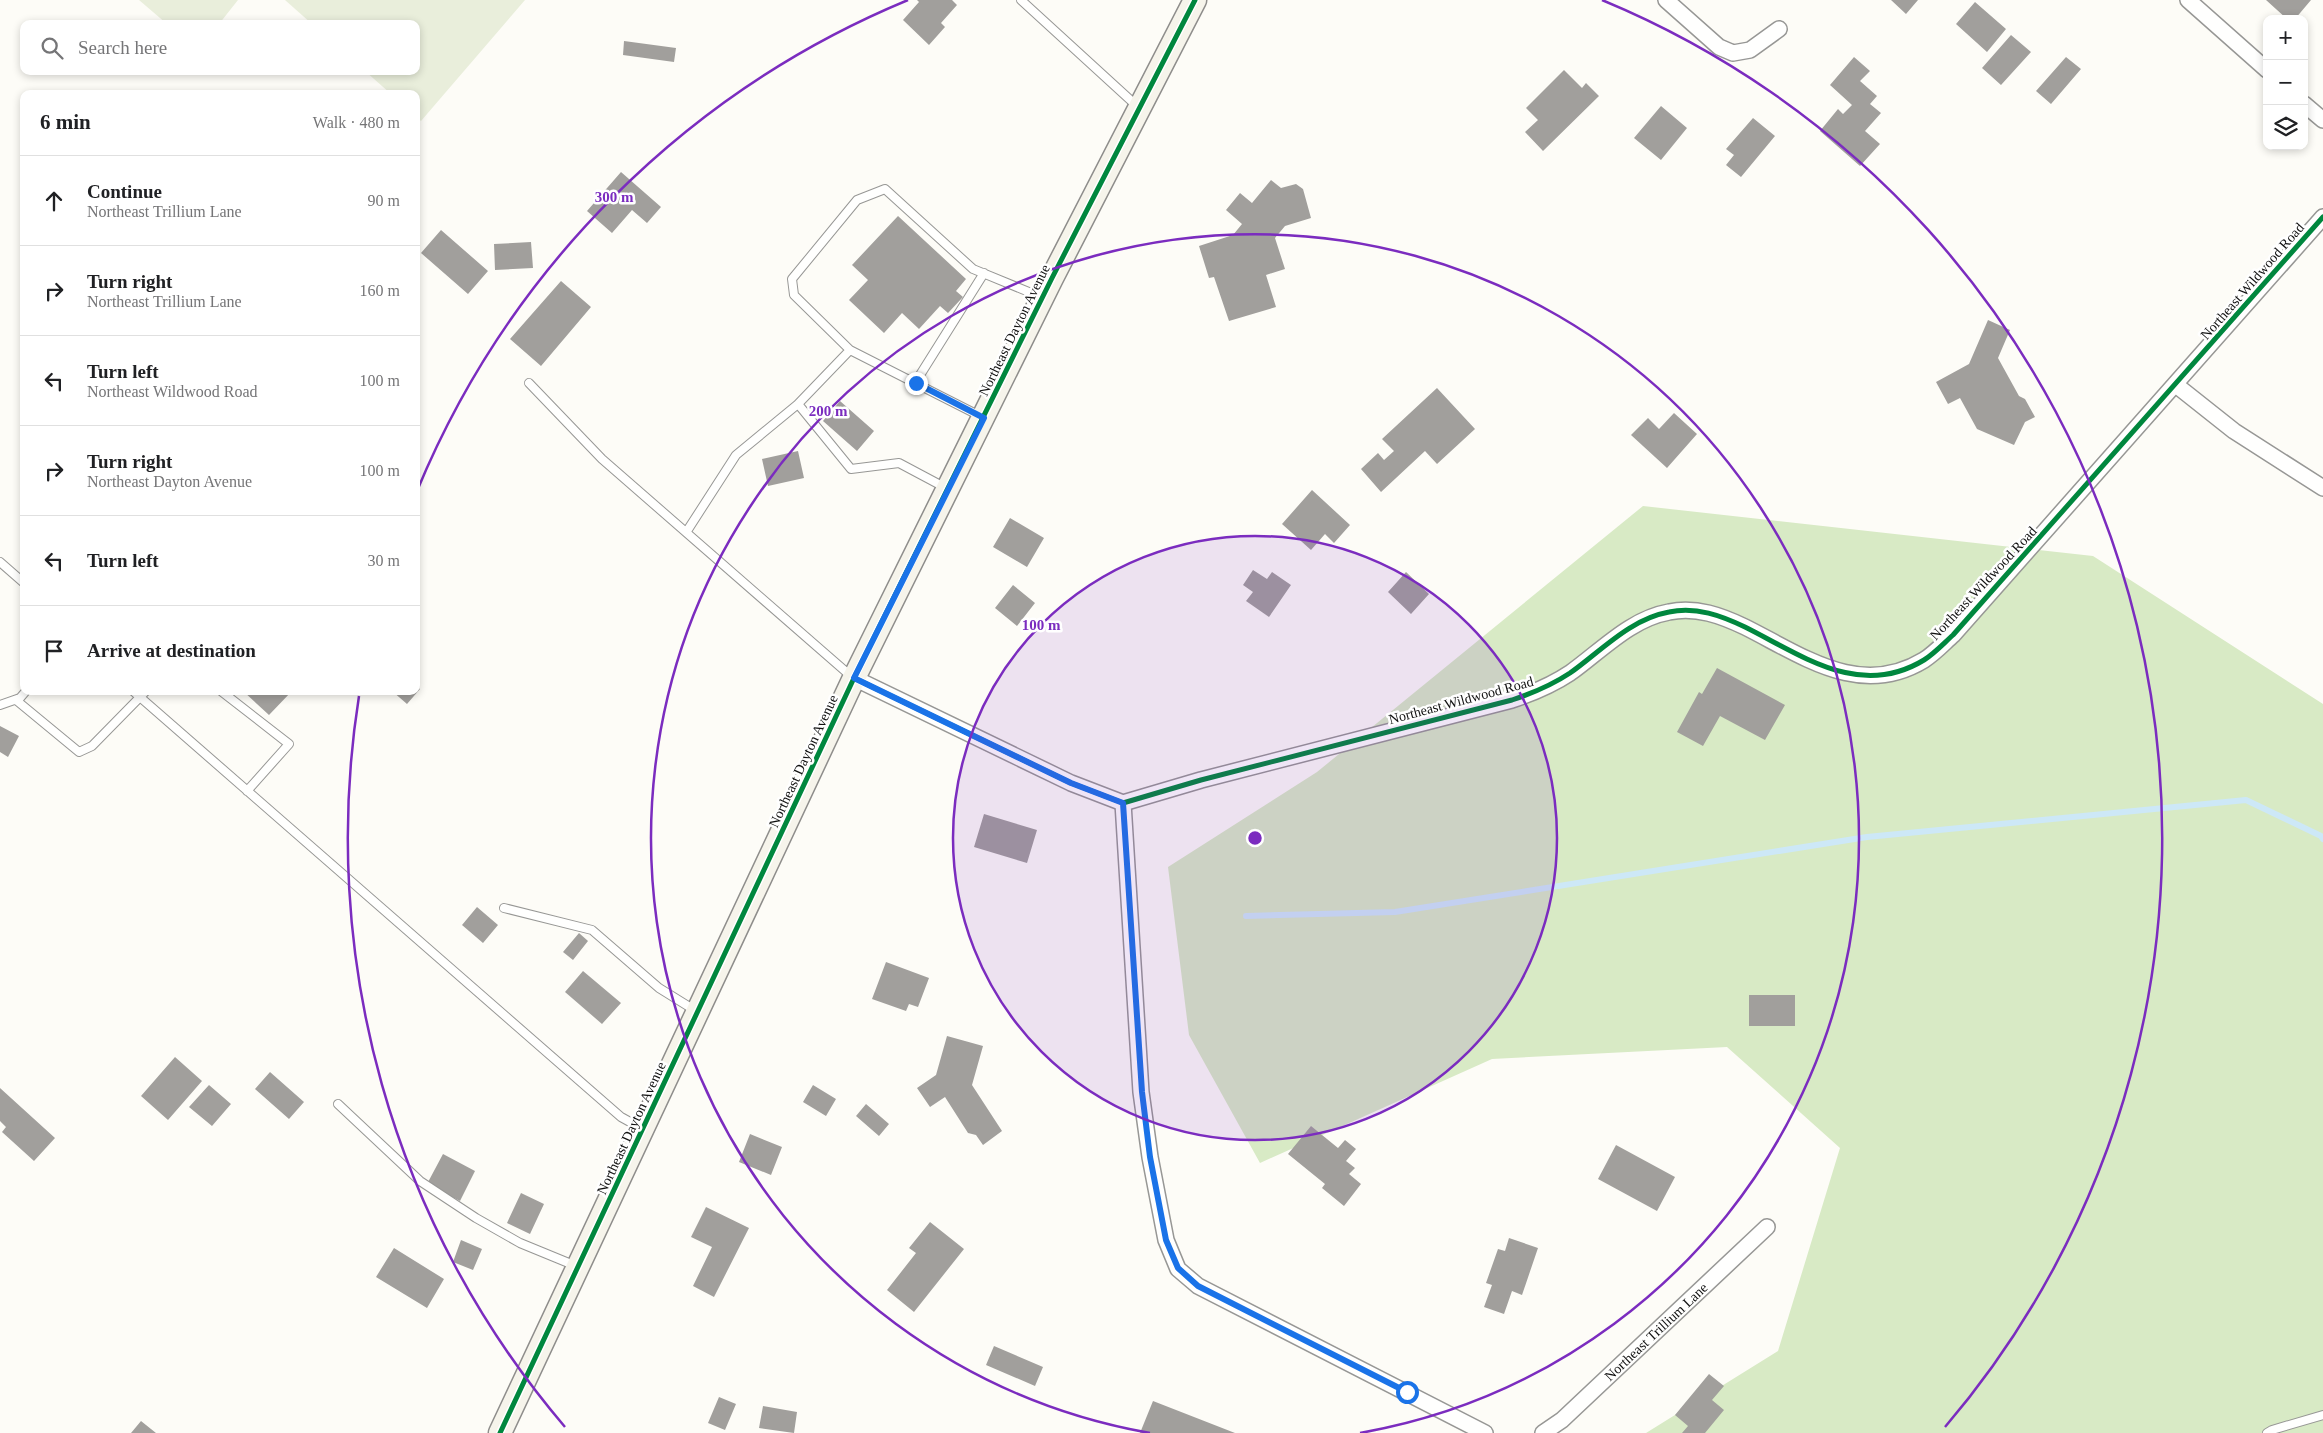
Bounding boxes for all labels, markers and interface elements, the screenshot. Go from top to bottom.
map controls [2263,15,2308,150]
button: + [2263,15,2308,60]
search box [20,20,420,75]
icon: search [38,34,66,62]
text: Search here [78,37,167,58]
button: − [2263,60,2308,105]
button: layers [2263,105,2308,150]
text: 6 min [40,110,91,134]
text: Walk · 480 m [313,114,400,131]
text: Continue [87,181,162,202]
icon: ahead [40,187,68,215]
text: 300 m [595,189,634,205]
text: 90 m [368,192,400,209]
text: Northeast Trillium Lane [87,203,242,220]
street label: Northeast Wildwood Road [2198,220,2307,343]
street label: Northeast Dayton Avenue [976,262,1053,398]
text: Turn right [87,271,172,292]
icon: right [40,277,68,305]
text: 160 m [360,282,400,299]
text: Northeast Trillium Lane [87,293,242,310]
text: Turn left [87,361,159,382]
icon: left [40,367,68,395]
text: 100 m [360,372,400,389]
route end [905,372,928,395]
text: Northeast Wildwood Road [87,383,258,400]
text: 200 m [809,403,848,419]
text: Turn right [87,451,172,472]
icon: right [40,457,68,485]
text: 100 m [360,462,400,479]
text: Northeast Dayton Avenue [87,473,252,490]
street label: Northeast Wildwood Road [1927,524,2040,643]
icon: left [40,547,68,575]
text: Turn left [87,550,159,571]
text: 30 m [368,552,400,569]
text: 100 m [1022,617,1061,633]
icon: arrive [40,637,68,665]
text: Arrive at destination [87,640,256,661]
street label: Northeast Wildwood Road [1387,674,1535,727]
street label: Northeast Dayton Avenue [766,693,841,830]
centre of rings [1246,829,1264,847]
street label: Northeast Dayton Avenue [594,1060,669,1197]
street label: Northeast Trillium Lane [1602,1280,1711,1384]
route start [1396,1381,1419,1404]

